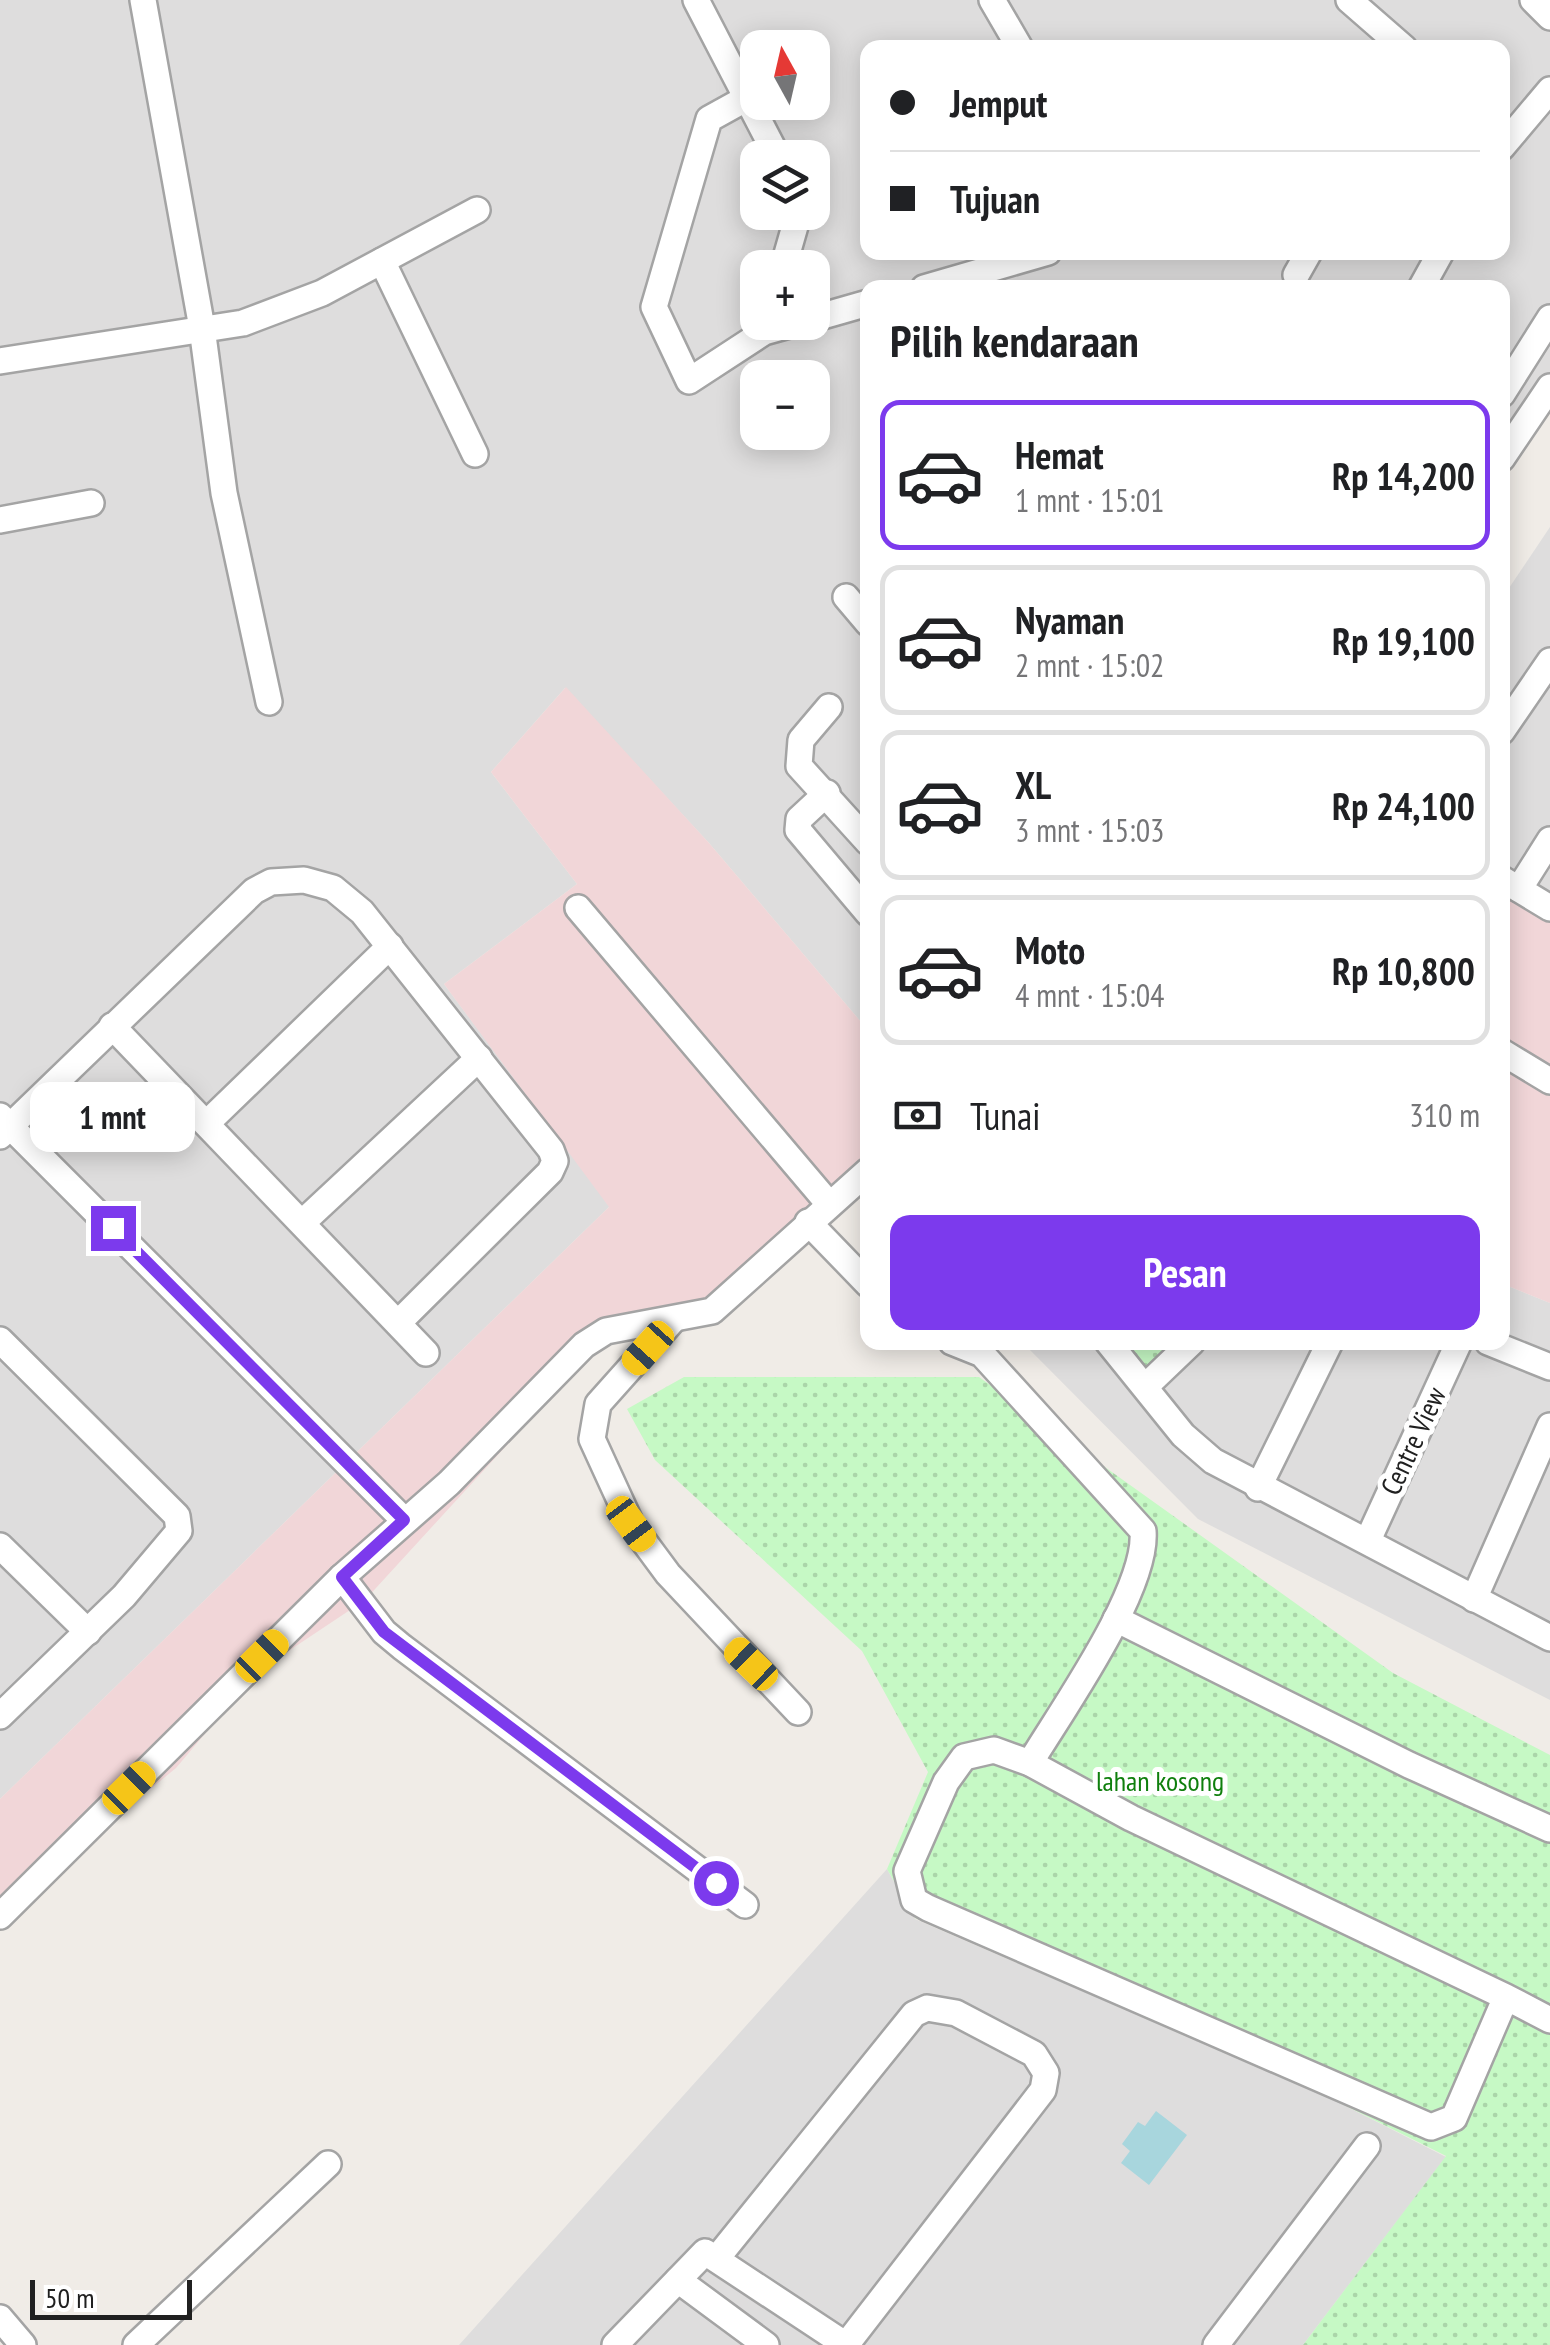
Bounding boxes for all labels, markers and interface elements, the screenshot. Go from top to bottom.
north arrow [740,30,830,120]
map controls [740,30,830,450]
text: Jemput [950,78,1047,127]
button: layers [740,140,830,230]
text: Tujuan [950,174,1040,223]
button: + [740,250,830,340]
text: Pilih kendaraan [890,311,1139,369]
button: − [740,360,830,450]
icon: car [895,430,985,520]
text: Hemat [1015,430,1103,479]
text: Rp 14,200 [1332,451,1475,500]
text: 1 mnt · 15:01 [1015,479,1164,521]
icon: car [895,595,985,685]
text: Nyaman [1015,595,1124,644]
text: Rp 19,100 [1332,616,1475,665]
text: 2 mnt · 15:02 [1015,644,1164,686]
icon: car [895,760,985,850]
text: XL [1015,760,1051,809]
text: Rp 24,100 [1332,781,1475,830]
text: 3 mnt · 15:03 [1015,809,1164,851]
icon: car [895,925,985,1015]
text: Moto [1015,925,1085,974]
text: Rp 10,800 [1332,946,1475,995]
text: 4 mnt · 15:04 [1015,974,1164,1016]
callout: 1 mnt [31,1083,196,1153]
icon: cash [890,1088,945,1143]
text: Tunai [970,1091,1040,1140]
text: 310 m [1409,1094,1480,1136]
text: 1 mnt [79,1096,146,1138]
route end [91,1206,136,1251]
button: Pesan [890,1215,1480,1330]
car [617,1316,679,1380]
street label: Centre View [1371,1380,1454,1501]
car [601,1491,661,1557]
car [230,1624,294,1688]
car [719,1632,783,1696]
car [97,1756,161,1820]
park label: lahan kosong [1096,1762,1224,1799]
route start [694,1861,739,1906]
scale bar [30,2275,192,2320]
text: 50 m [45,2279,94,2316]

